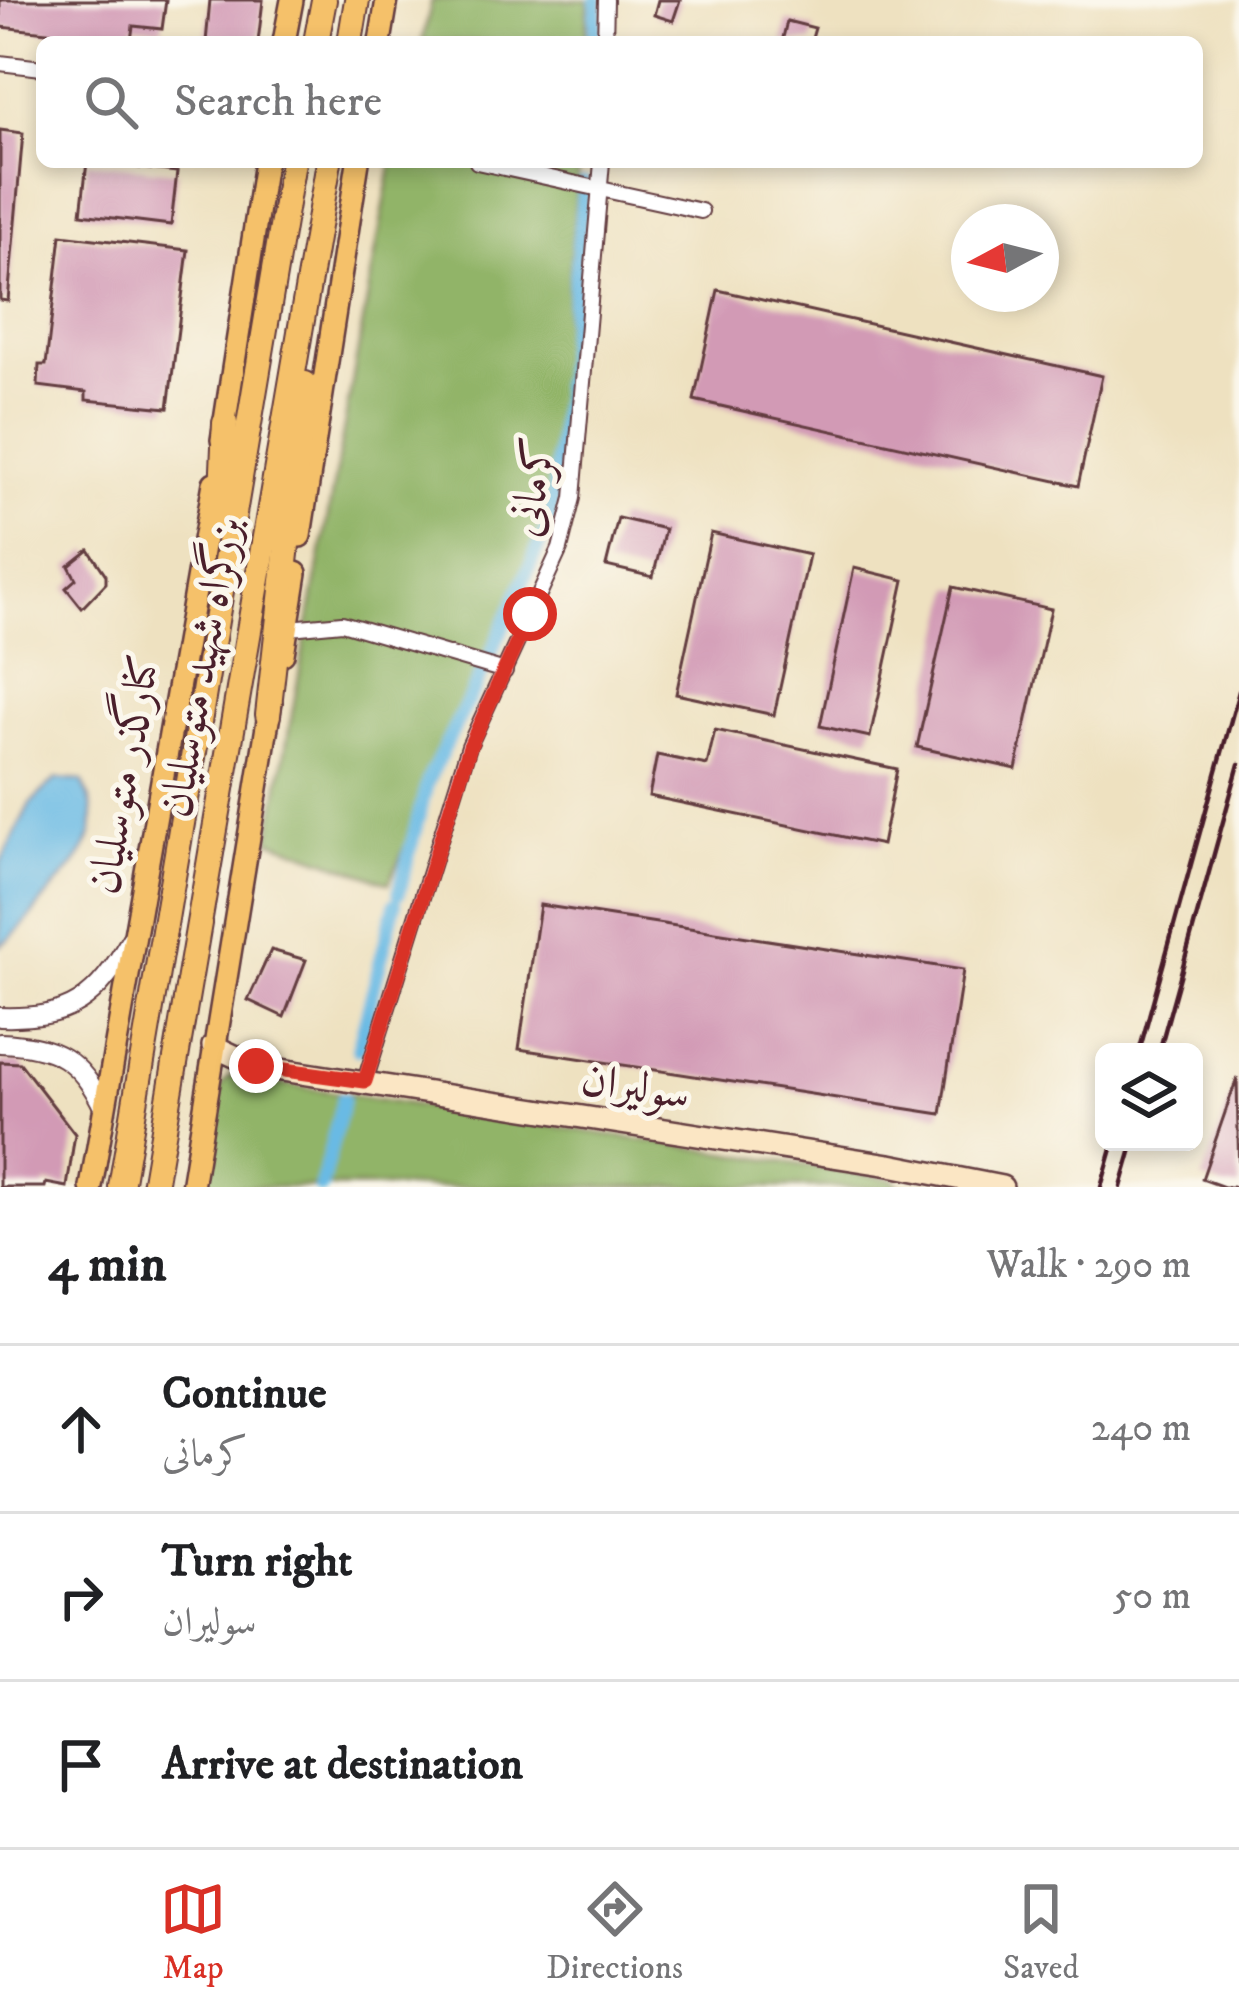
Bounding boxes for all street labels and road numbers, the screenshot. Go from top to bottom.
street label: کرمانی [497,434,571,541]
street label: بزرگراه شهید متوسلیان [145,513,256,822]
street label: کنارگذر متوسلیان [70,649,174,899]
street label: سولیران [577,1052,694,1124]

